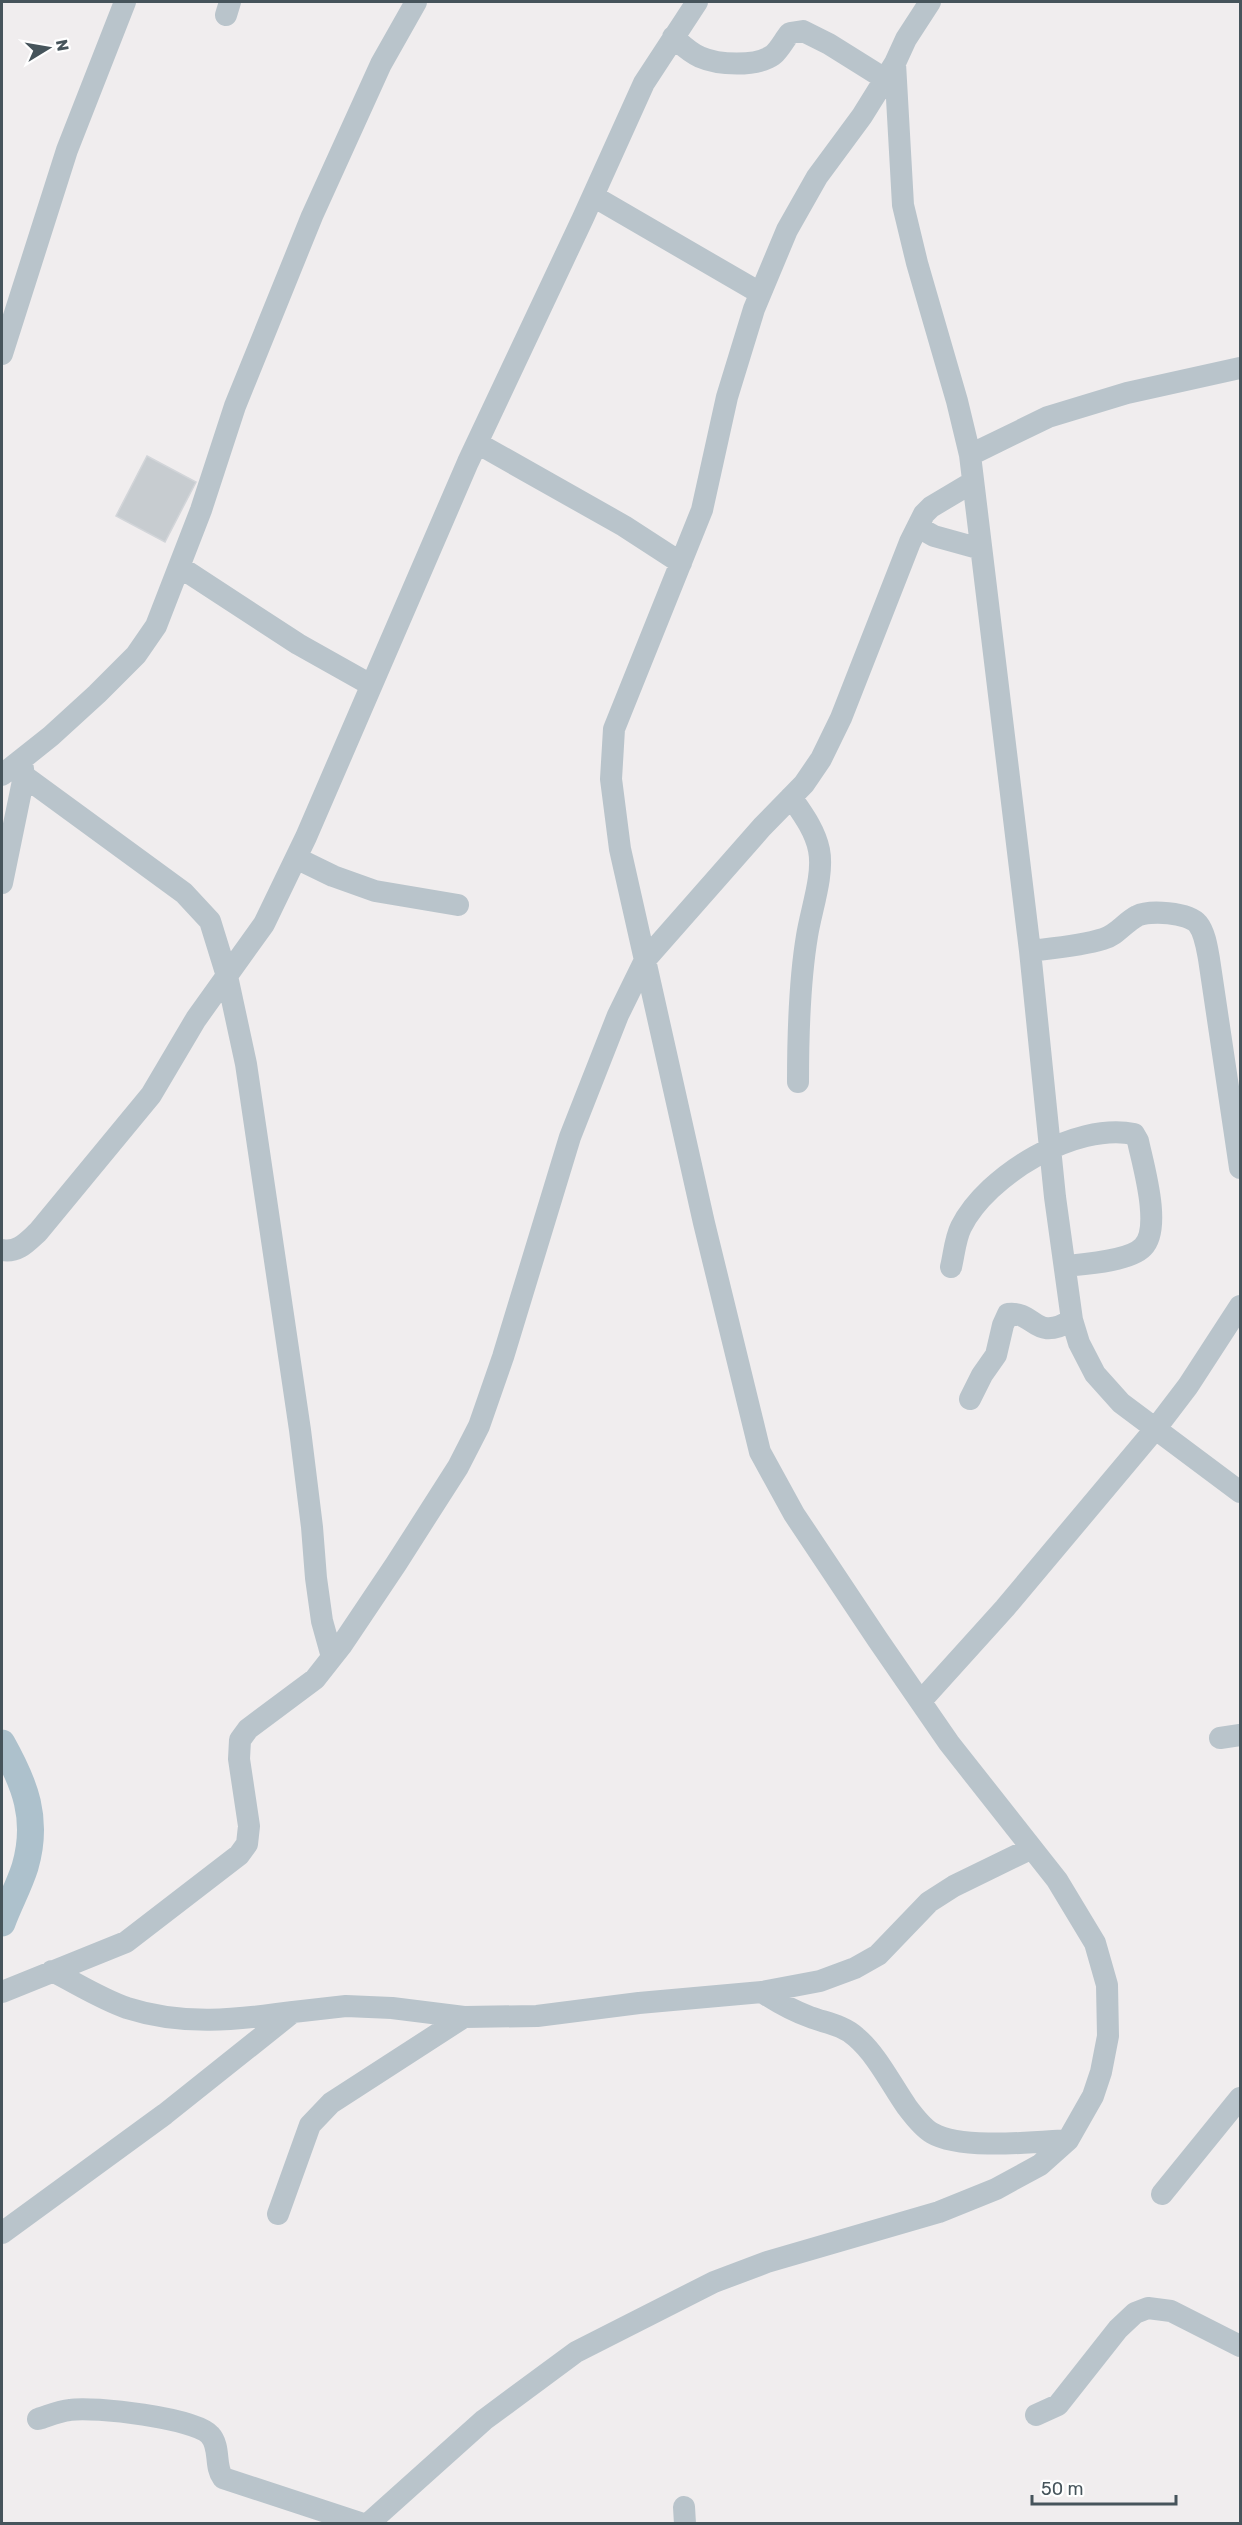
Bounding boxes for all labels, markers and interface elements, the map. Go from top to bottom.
north arrow [18,18,78,78]
text: N [52,38,73,53]
scale bar [1032,2468,1176,2506]
text: 50 m [1041,2478,1084,2500]

